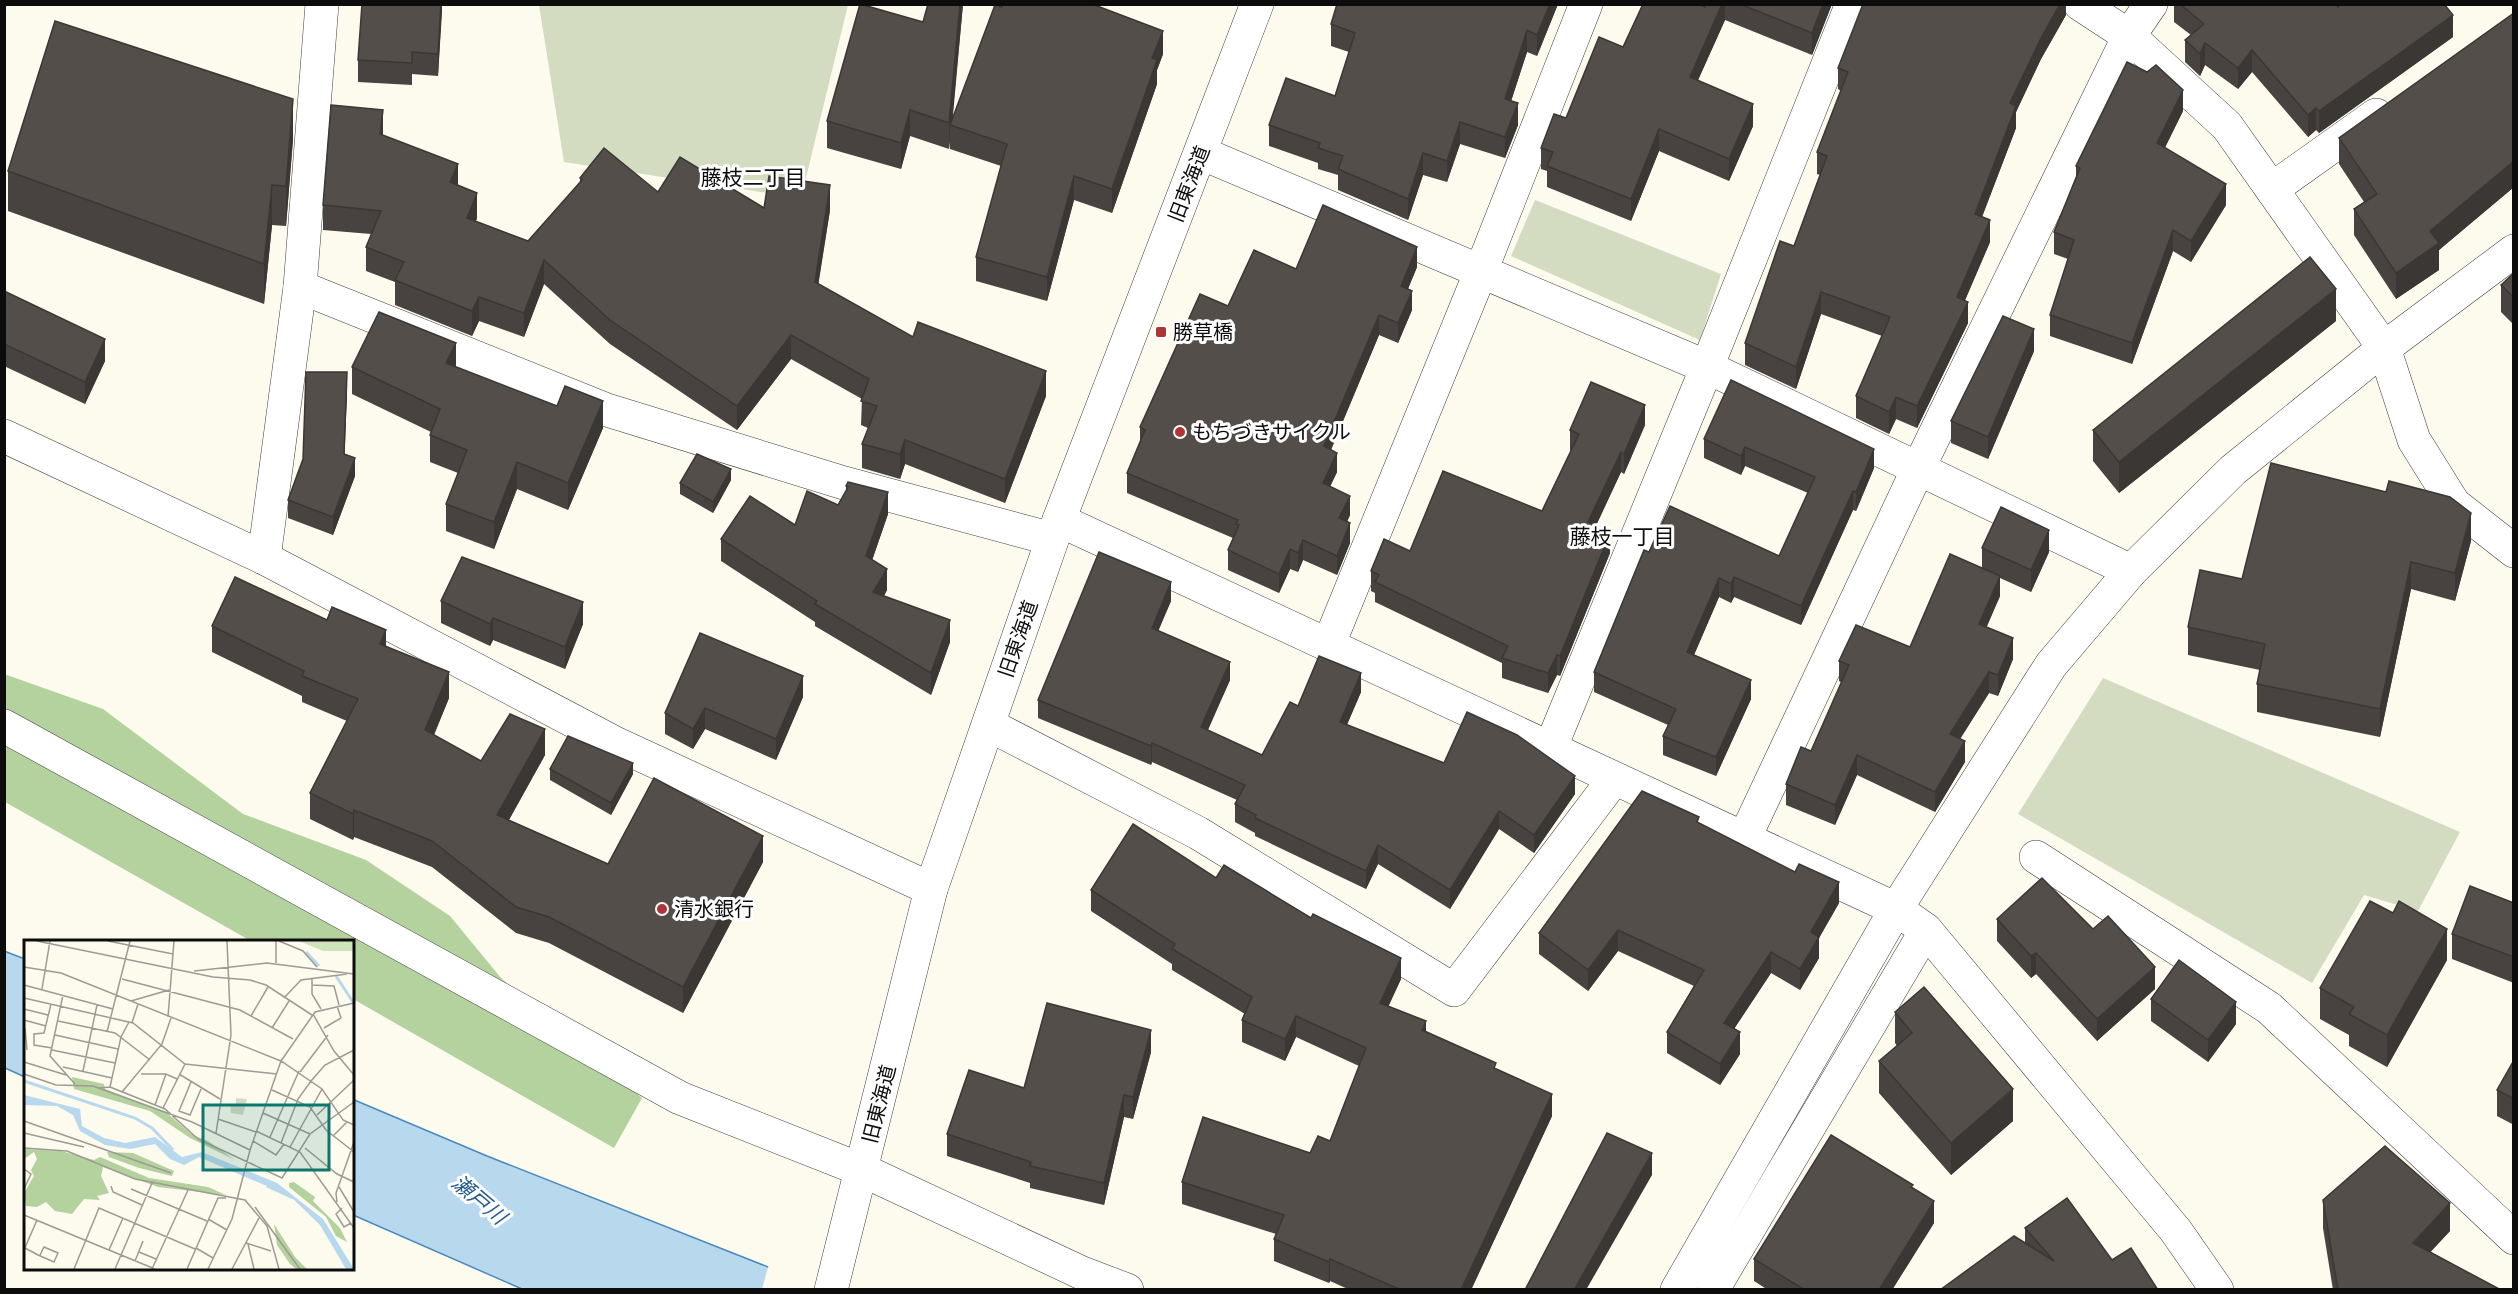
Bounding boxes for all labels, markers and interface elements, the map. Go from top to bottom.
street label: 旧東海道 [1163,142,1215,226]
district label: 藤枝二丁目 [701,164,806,191]
place label: 勝草橋 [1173,319,1233,344]
marker: 勝草橋 [1154,325,1168,339]
place label: もちづきサイクル [1192,419,1351,444]
marker: もちづきサイクル [1173,425,1187,439]
district label: 藤枝一丁目 [1570,523,1675,550]
street label: 旧東海道 [993,597,1042,681]
place label: 清水銀行 [674,896,754,921]
marker: 清水銀行 [655,902,669,916]
inset map [24,940,354,1270]
street label: 旧東海道 [857,1062,900,1146]
water label: 瀬戸川 [447,1169,514,1231]

